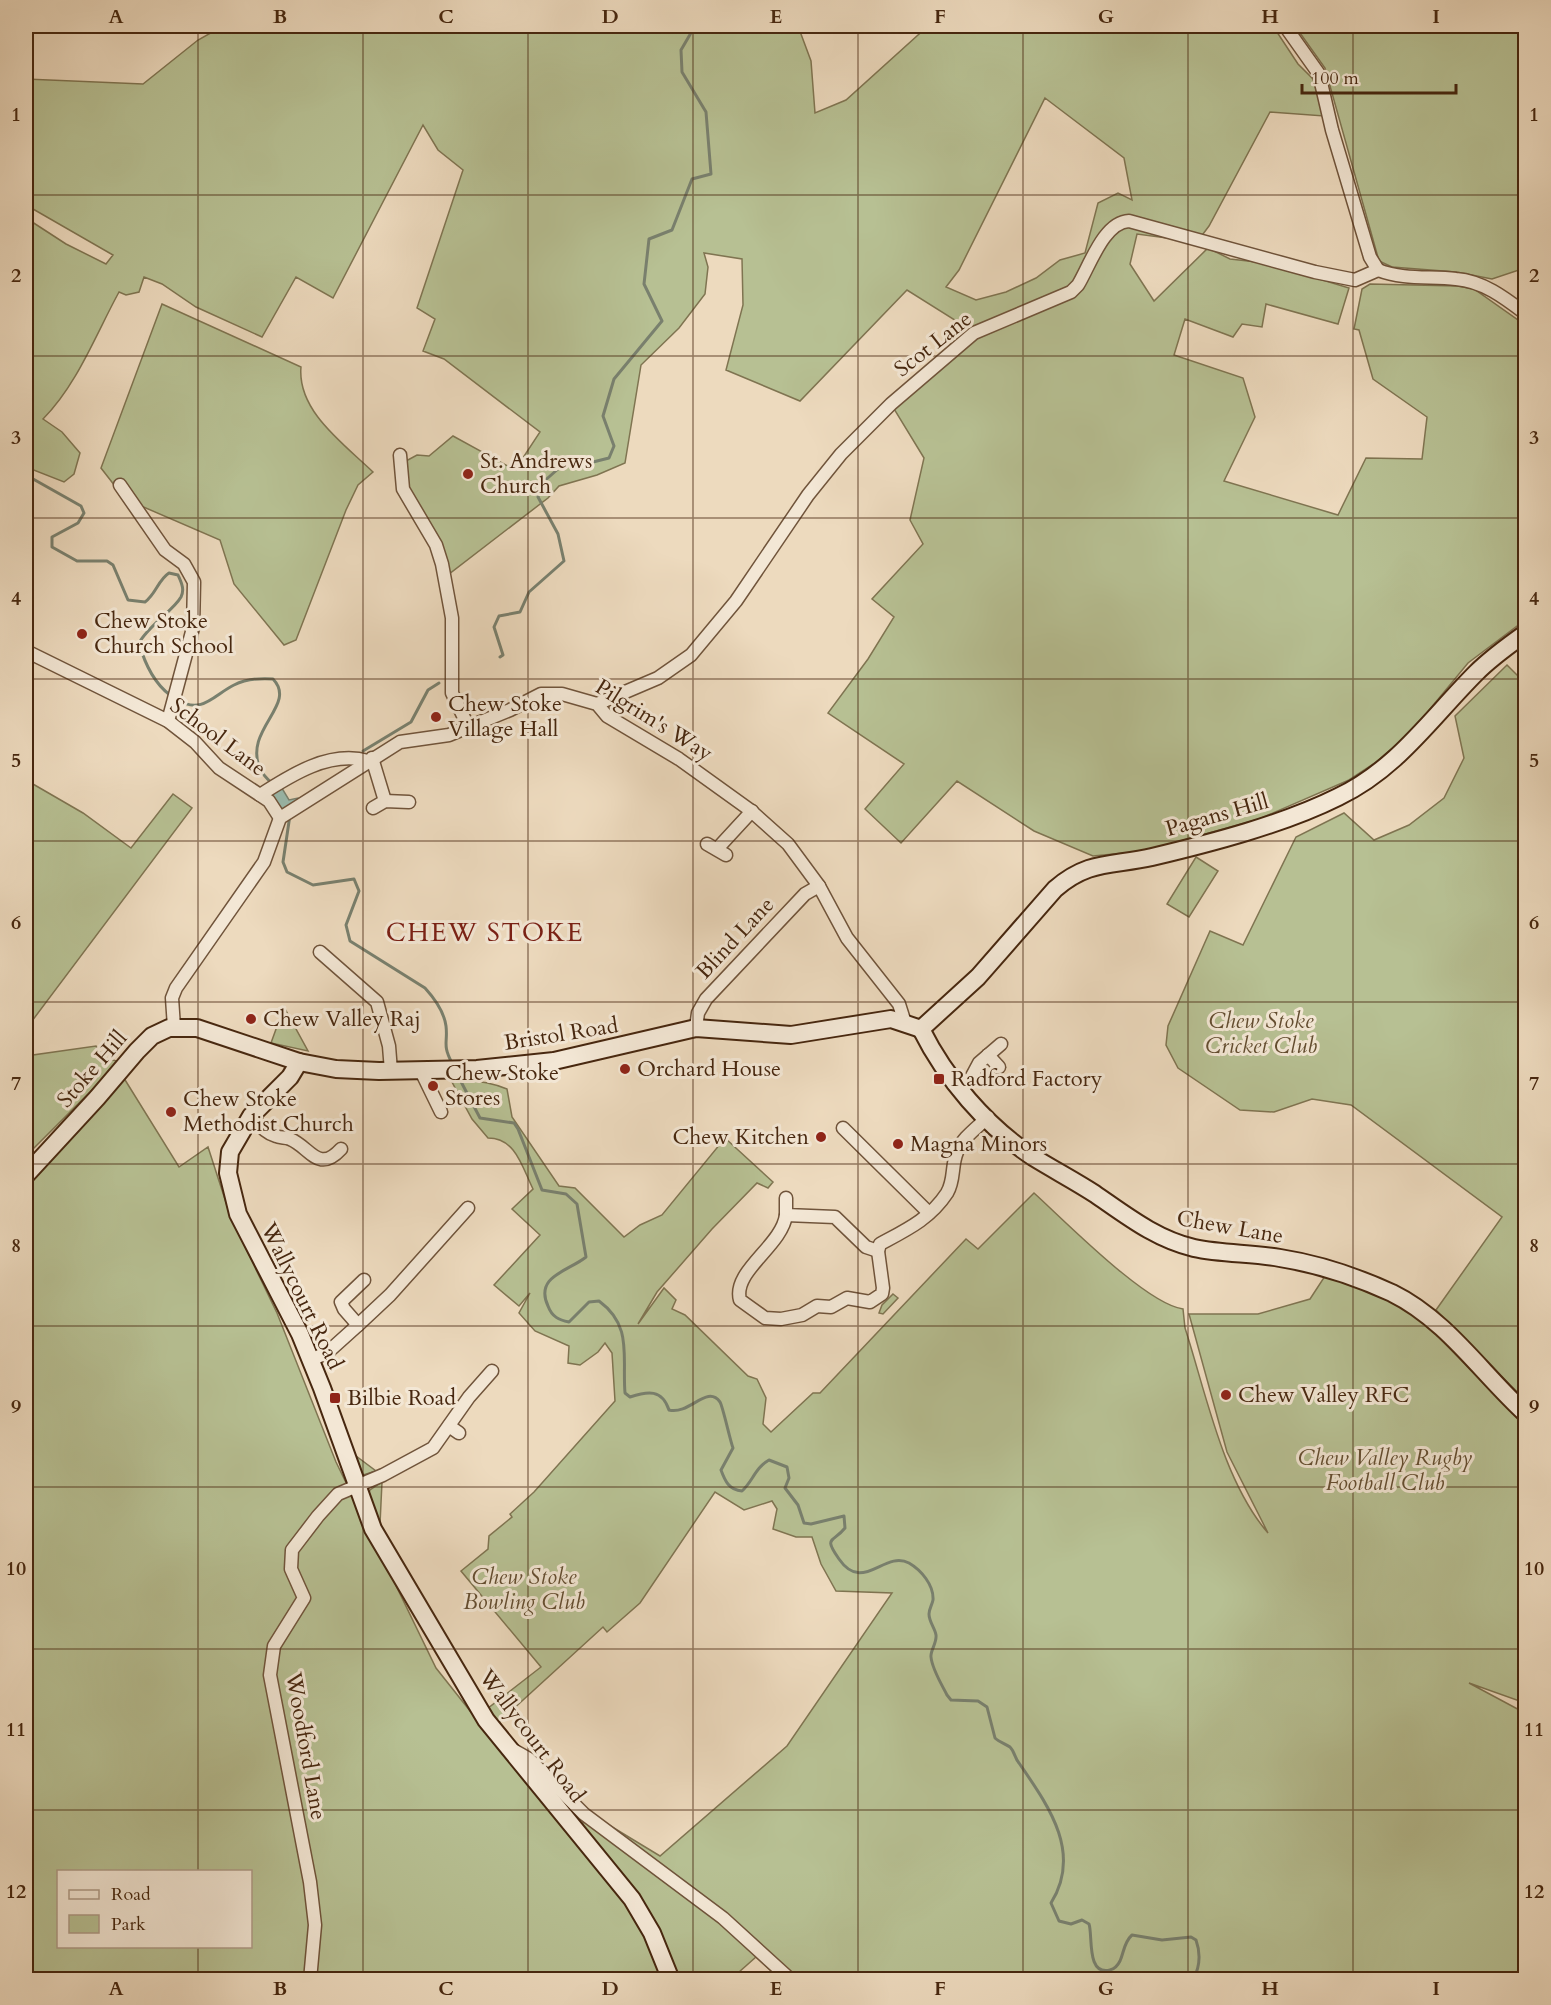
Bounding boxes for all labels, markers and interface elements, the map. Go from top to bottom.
text: A [108,3,124,30]
text: B [273,3,287,30]
text: C [438,3,454,30]
text: D [601,3,619,30]
text: E [770,3,782,30]
text: F [934,3,946,30]
text: G [1098,3,1114,30]
text: H [1261,3,1279,30]
text: I [1432,3,1440,30]
scale bar [1302,57,1456,95]
text: 100 m [1311,66,1359,91]
text: 1 [11,101,21,128]
text: 1 [1529,101,1539,128]
text: 2 [11,262,21,289]
text: 2 [1529,262,1539,289]
street label: Scot Lane [888,304,978,384]
text: 3 [11,424,21,451]
text: 3 [1529,424,1539,451]
place label: St. Andrews Church [480,446,592,501]
marker: St. Andrews Church [461,467,475,481]
text: 4 [11,585,21,612]
text: 4 [1529,585,1539,612]
place label: Chew Stoke Church School [94,606,234,661]
marker: Chew Stoke Church School [75,627,89,641]
street label: Pilgrim's Way [589,672,719,768]
place label: Chew Stoke Village Hall [448,689,562,744]
street label: School Lane [164,691,272,783]
marker: Chew Stoke Village Hall [429,710,443,724]
text: 5 [11,747,21,774]
text: 5 [1529,747,1539,774]
street label: Pagans Hill [1162,786,1272,844]
street label: Blind Lane [689,890,781,986]
text: 6 [11,909,21,936]
text: 6 [1529,909,1539,936]
district label: CHEW STOKE [386,915,584,950]
place label: Chew Valley Raj [263,1004,421,1034]
park label: Chew Stoke Cricket Club [1205,1006,1317,1061]
street label: Bristol Road [502,1010,621,1058]
marker: Chew Valley Raj [244,1012,258,1026]
street label: Stoke Hill [50,1024,134,1114]
place label: Orchard House [637,1054,781,1084]
place label: Chew Stoke Stores [445,1058,559,1113]
marker: Orchard House [618,1062,632,1076]
place label: Radford Factory [951,1064,1103,1094]
text: 7 [11,1070,21,1097]
text: 7 [1529,1070,1539,1097]
marker: Radford Factory [932,1072,946,1086]
marker: Chew Stoke Stores [426,1079,440,1093]
place label: Chew Stoke Methodist Church [183,1084,354,1139]
marker: Chew Stoke Methodist Church [164,1105,178,1119]
place label: Chew Kitchen [672,1122,809,1152]
place label: Magna Minors [910,1129,1047,1159]
marker: Chew Kitchen [814,1130,828,1144]
marker: Magna Minors [891,1137,905,1151]
street label: Chew Lane [1174,1203,1286,1251]
street label: Wallycourt Road [253,1217,351,1375]
text: 8 [11,1232,21,1259]
text: 8 [1529,1232,1539,1259]
place label: Chew Valley RFC [1238,1380,1409,1410]
place label: Bilbie Road [347,1383,456,1413]
marker: Chew Valley RFC [1219,1388,1233,1402]
marker: Bilbie Road [328,1391,342,1405]
text: 9 [11,1393,21,1420]
text: 9 [1529,1393,1539,1420]
park label: Chew Valley Rugby Football Club [1298,1443,1473,1498]
text: 10 [6,1555,26,1582]
text: 10 [1524,1555,1544,1582]
park label: Chew Stoke Bowling Club [463,1562,585,1617]
street label: Wallycourt Road [471,1662,592,1809]
street label: Woodford Lane [278,1669,334,1822]
text: 11 [6,1716,26,1743]
text: 11 [1524,1716,1544,1743]
legend [57,1870,252,1948]
text: 12 [6,1878,26,1905]
text: 12 [1524,1878,1544,1905]
text: Road [111,1882,151,1907]
text: Park [111,1912,146,1937]
text: A [108,1975,124,2002]
text: B [273,1975,287,2002]
text: C [438,1975,454,2002]
text: D [601,1975,619,2002]
text: E [770,1975,782,2002]
text: F [934,1975,946,2002]
text: G [1098,1975,1114,2002]
text: H [1261,1975,1279,2002]
text: I [1432,1975,1440,2002]

